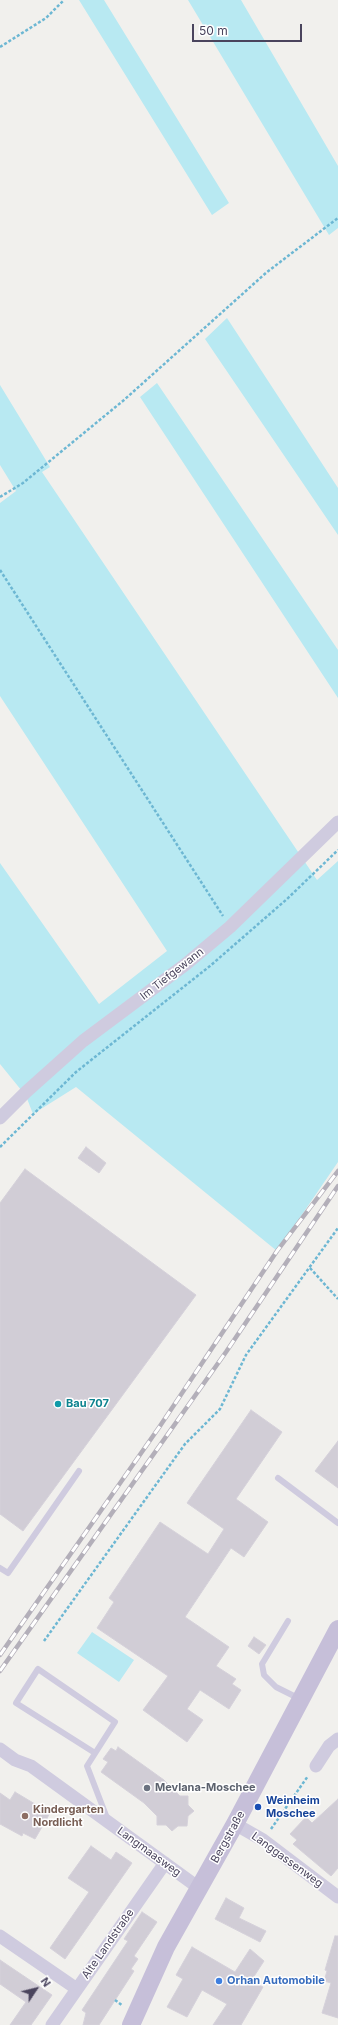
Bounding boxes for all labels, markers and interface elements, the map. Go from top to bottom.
scale bar [194,16,304,42]
text: 50 m [199,23,228,38]
street label: Im Tiefgewann [138,945,206,1003]
place label: Bau 707 [66,1397,109,1411]
marker: Bau 707 [53,1399,63,1409]
place label: Mevlana-Moschee [155,1781,256,1795]
marker: Mevlana-Moschee [142,1783,152,1793]
place label: Weinheim Moschee [266,1794,320,1820]
marker: Weinheim Moschee [253,1802,263,1812]
place label: Kindergarten Nordlicht [33,1803,104,1829]
street label: Bergstraße [208,1809,248,1865]
marker: Kindergarten Nordlicht [20,1811,30,1821]
street label: Langmaasweg [115,1825,183,1879]
street label: Langgassenweg [249,1830,325,1890]
street label: Alte Landstraße [79,1907,137,1981]
north arrow [16,1969,56,2009]
place label: Orhan Automobile [227,1974,325,1988]
text: N [38,1975,54,1990]
marker: Orhan Automobile [214,1976,224,1986]

